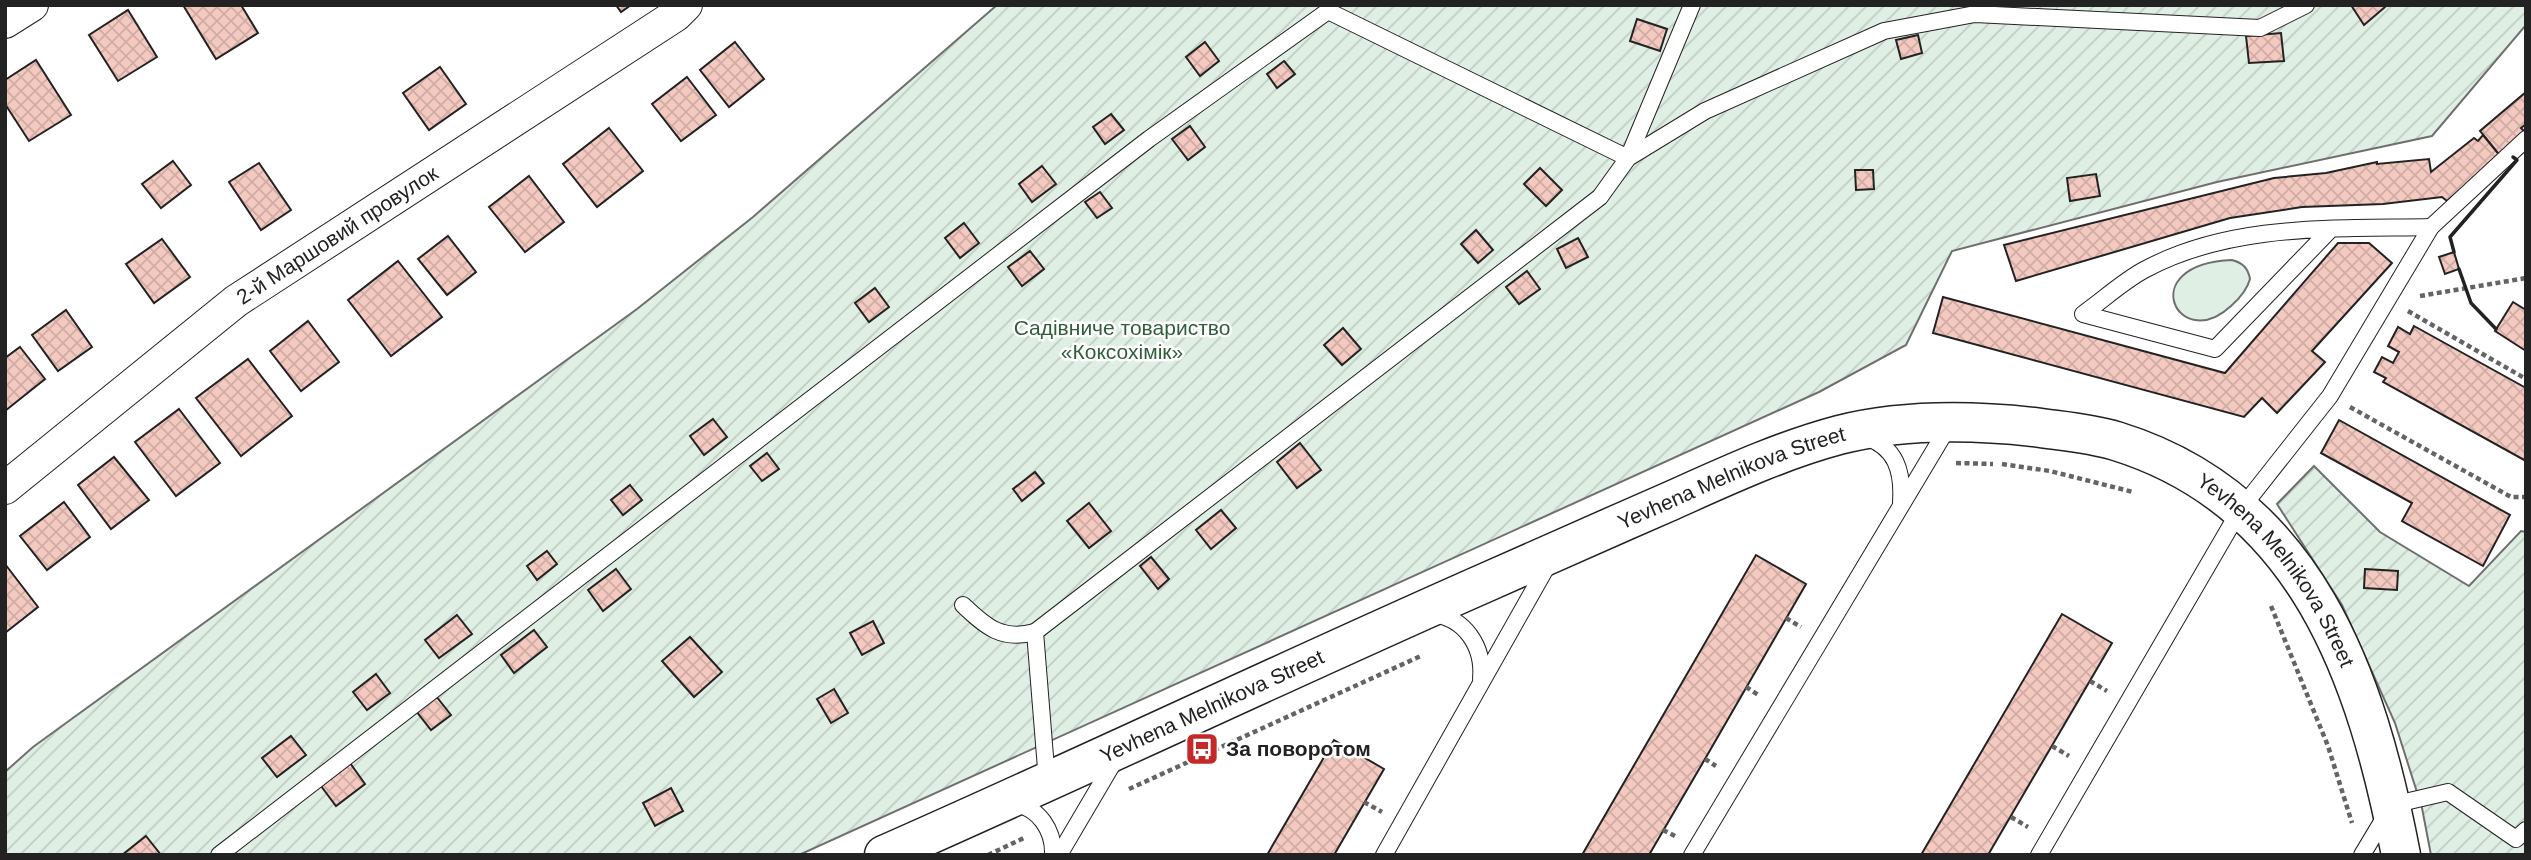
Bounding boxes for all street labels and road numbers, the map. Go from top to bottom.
street label: 2-й Маршовий провулок [232,161,443,308]
street label: Yevhena Melnikova Street [1614,422,1848,534]
street label: Yevhena Melnikova Street [2193,468,2359,670]
street label: Yevhena Melnikova Street [1096,645,1327,767]

